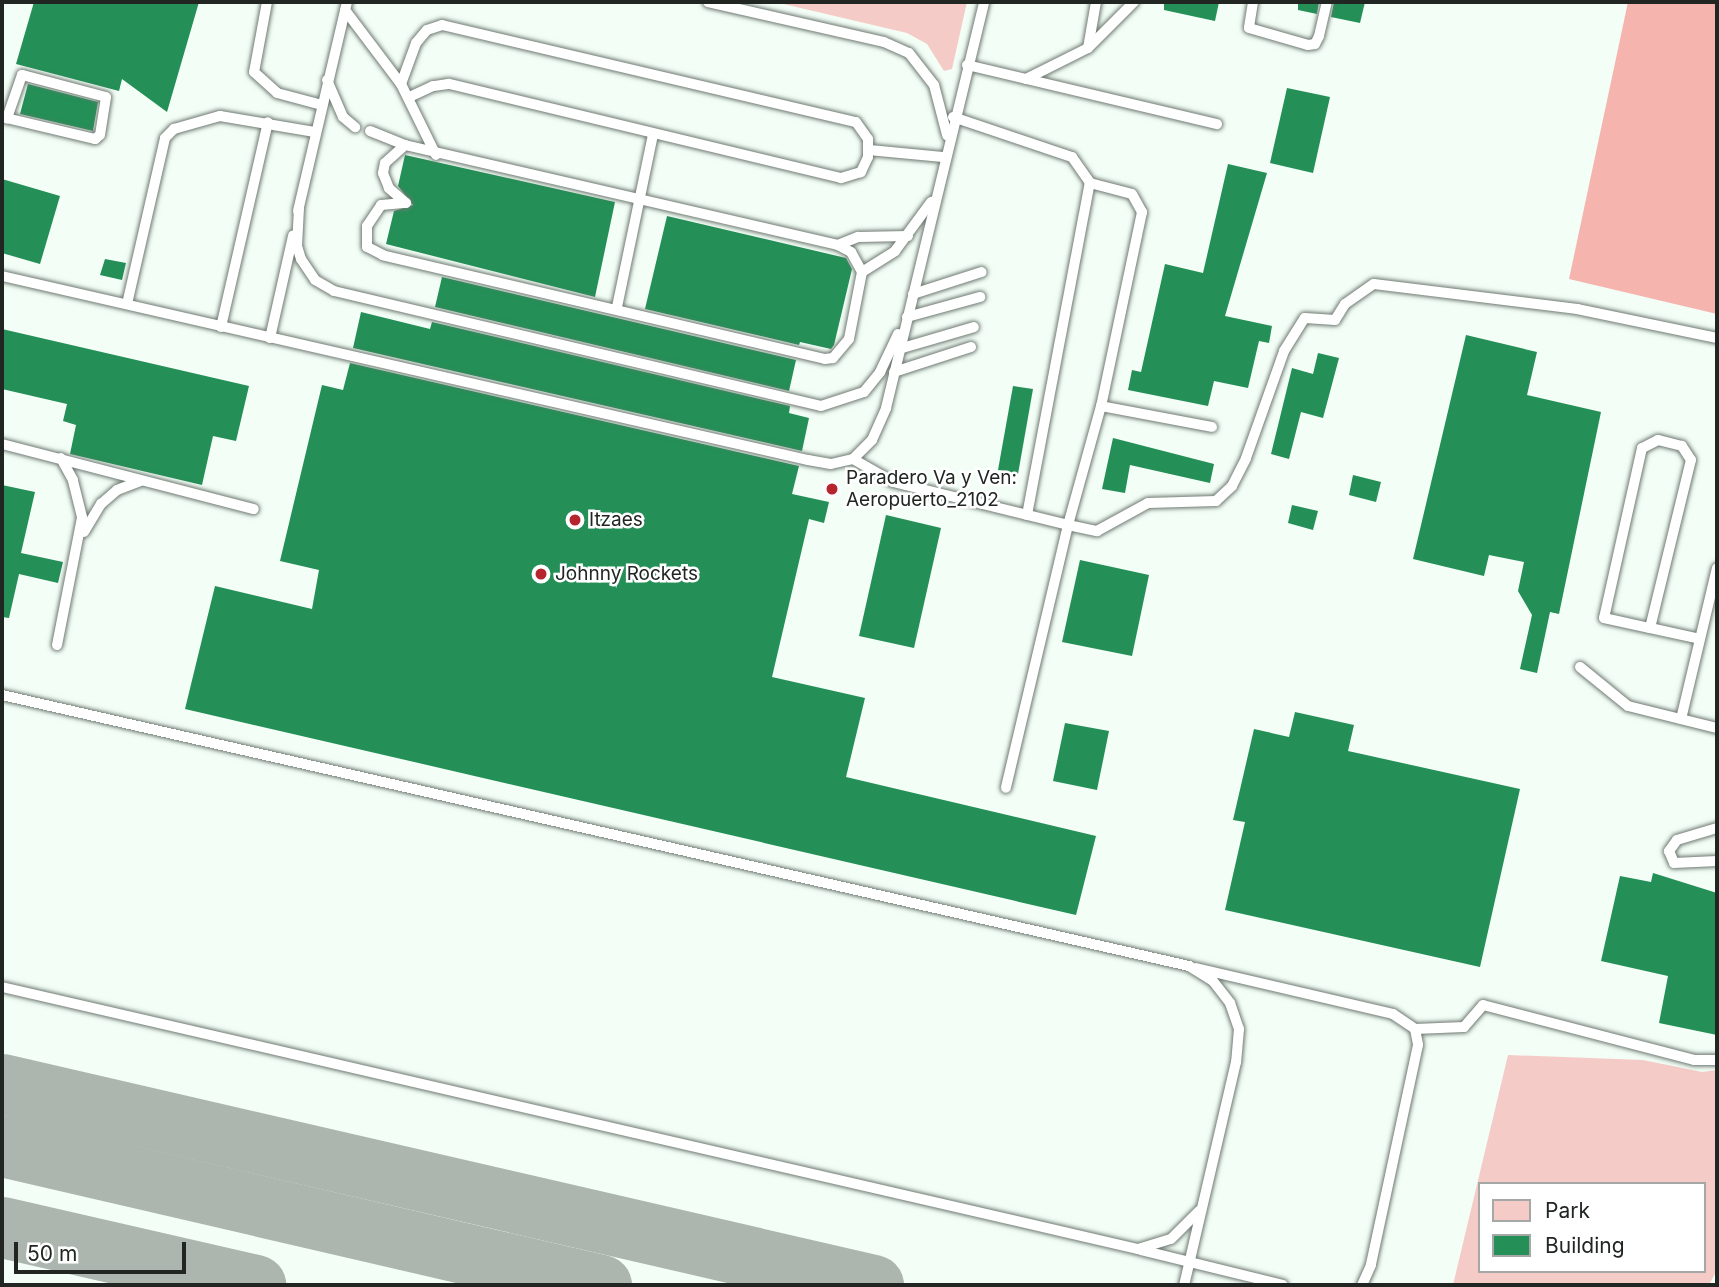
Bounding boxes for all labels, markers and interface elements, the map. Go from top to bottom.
place label: Paradero Va y Ven: Aeropuerto_2102 [846,467,1017,511]
marker: Paradero Va y Ven: Aeropuerto_2102 [824,481,840,497]
place label: Itzaes [589,509,643,531]
marker: Itzaes [567,512,583,528]
place label: Johnny Rockets [555,563,698,585]
marker: Johnny Rockets [533,566,549,582]
legend [1478,1182,1705,1273]
text: Park [1545,1198,1590,1223]
scale bar [18,1228,189,1272]
text: Building [1545,1233,1625,1258]
text: 50 m [27,1241,77,1266]

